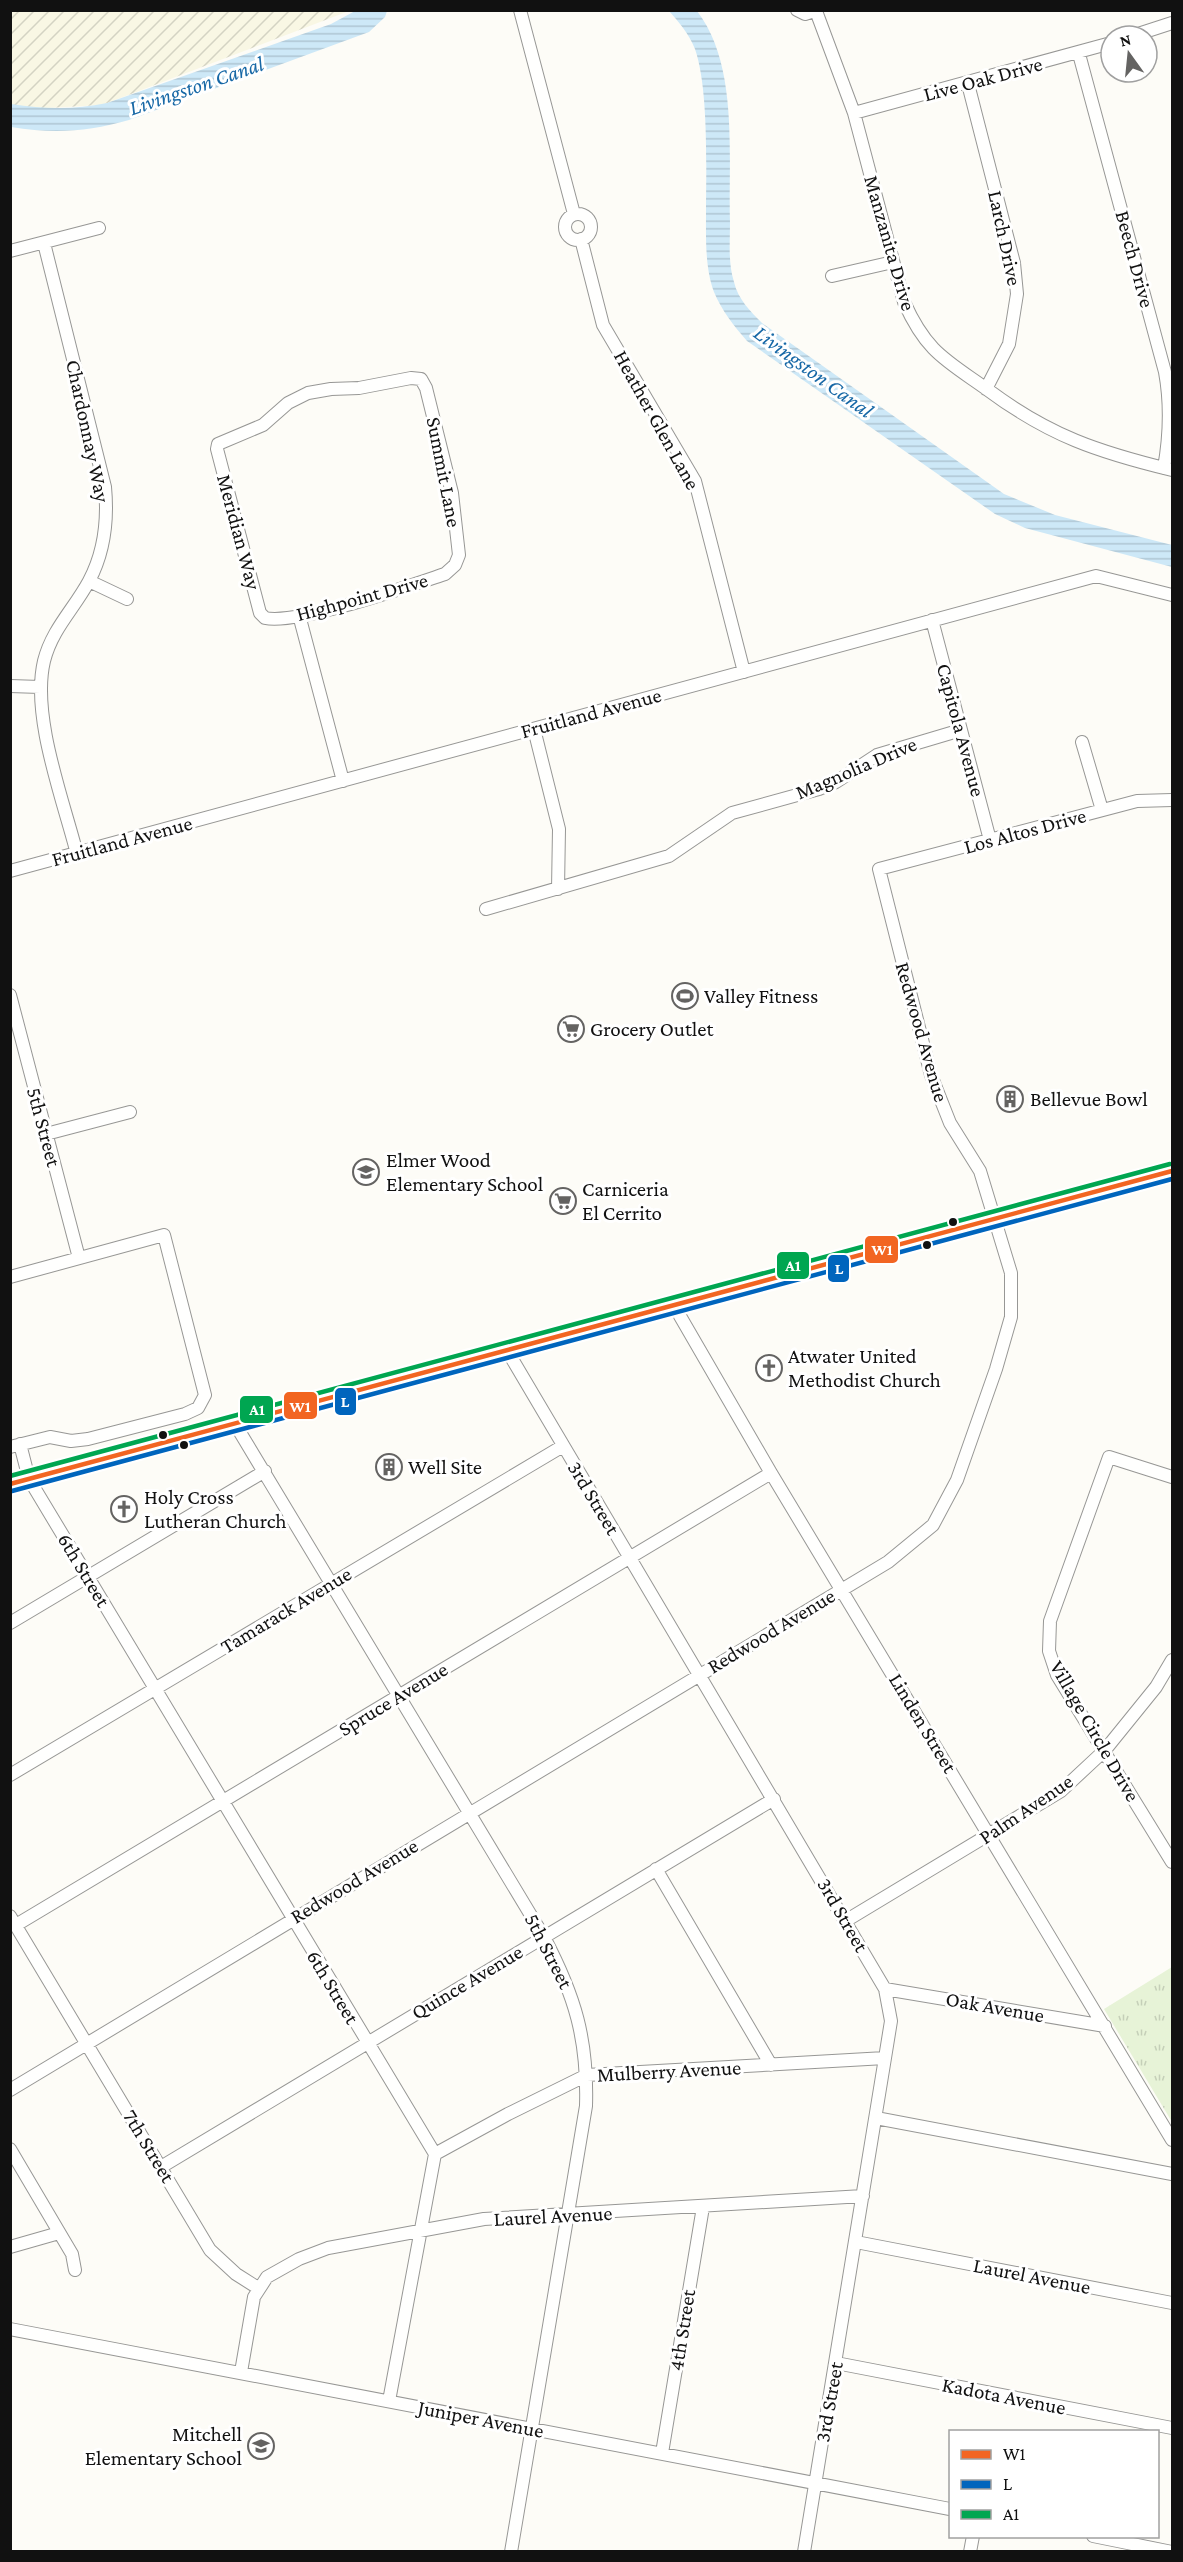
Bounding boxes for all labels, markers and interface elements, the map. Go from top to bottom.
north arrow [1099,24,1159,84]
text: N [1118,30,1133,50]
water label: Livingston Canal [126,51,267,120]
street label: Live Oak Drive [921,52,1045,106]
street label: Manzanita Drive [859,172,921,314]
street label: Larch Drive [983,188,1027,288]
street label: Beech Drive [1111,208,1159,310]
water label: Livingston Canal [749,320,879,423]
street label: Heather Glen Lane [609,346,705,494]
street label: Chardonnay Way [61,357,115,505]
street label: Summit Lane [422,415,466,529]
street label: Meridian Way [212,472,266,593]
street label: Highpoint Drive [293,568,431,626]
street label: Capitola Avenue [932,661,990,799]
street label: Fruitland Avenue [518,683,664,743]
street label: Magnolia Drive [792,732,920,804]
street label: Los Altos Drive [961,803,1089,859]
street label: Fruitland Avenue [49,811,195,871]
street label: Redwood Avenue [891,959,953,1105]
sports icon: Valley Fitness [670,981,700,1011]
place label: Valley Fitness [704,984,818,1008]
supermarket icon: Grocery Outlet [556,1014,586,1044]
place label: Grocery Outlet [590,1017,715,1041]
building icon: Bellevue Bowl [995,1084,1025,1114]
street label: 5th Street [22,1085,66,1170]
place label: Bellevue Bowl [1030,1087,1148,1111]
place label: Elmer Wood Elementary School [386,1148,543,1196]
school or university icon: Elmer Wood Elementary School [351,1157,381,1187]
place label: Carniceria El Cerrito [582,1177,669,1225]
supermarket icon: Carniceria El Cerrito [548,1186,578,1216]
unlabelled marker [947,1216,959,1228]
line badge: W1 [864,1235,899,1264]
unlabelled marker [921,1239,933,1251]
text: W1 [870,1241,893,1258]
line badge: A1 [776,1251,810,1280]
line badge: L [827,1254,850,1283]
text: A1 [784,1257,801,1274]
text: L [835,1260,844,1277]
place label: Atwater United Methodist Church [788,1344,941,1392]
church icon: Atwater United Methodist Church [754,1353,784,1383]
line badge: L [334,1387,357,1416]
line badge: W1 [283,1391,318,1420]
text: L [341,1393,350,1410]
line badge: A1 [239,1395,274,1424]
text: W1 [288,1398,311,1415]
text: A1 [248,1401,265,1418]
unlabelled marker [157,1429,169,1441]
unlabelled marker [178,1439,190,1451]
building icon: Well Site [374,1452,404,1482]
place label: Well Site [408,1455,482,1479]
street label: 3rd Street [563,1457,626,1540]
place label: Holy Cross Lutheran Church [144,1485,287,1533]
church icon: Holy Cross Lutheran Church [109,1494,139,1524]
street label: 6th Street [53,1529,116,1612]
street label: Tamarack Avenue [216,1562,356,1658]
street label: Redwood Avenue [703,1583,839,1679]
street label: Village Circle Drive [1045,1656,1145,1806]
street label: Spruce Avenue [334,1657,452,1741]
street label: Linden Street [884,1669,963,1778]
street label: Palm Avenue [974,1769,1078,1849]
street label: Redwood Avenue [286,1833,422,1929]
street label: 3rd Street [812,1874,874,1957]
street label: 5th Street [520,1909,579,1994]
street label: Quince Avenue [407,1939,527,2025]
street label: 6th Street [302,1946,365,2029]
street label: Oak Avenue [944,1987,1046,2027]
street label: Mulberry Avenue [596,2055,742,2087]
street label: 7th Street [118,2105,181,2188]
street label: Laurel Avenue [493,2201,613,2231]
street label: Laurel Avenue [971,2253,1093,2299]
street label: 4th Street [664,2287,700,2372]
street label: 3rd Street [810,2359,848,2444]
street label: Kadota Avenue [940,2372,1068,2420]
street label: Juniper Avenue [414,2395,546,2443]
place label: Mitchell Elementary School [85,2422,242,2470]
legend [949,2430,1159,2538]
school or university icon: Mitchell Elementary School [246,2431,276,2461]
text: W1 [1003,2444,1026,2464]
text: L [1003,2474,1012,2494]
text: A1 [1003,2504,1019,2524]

